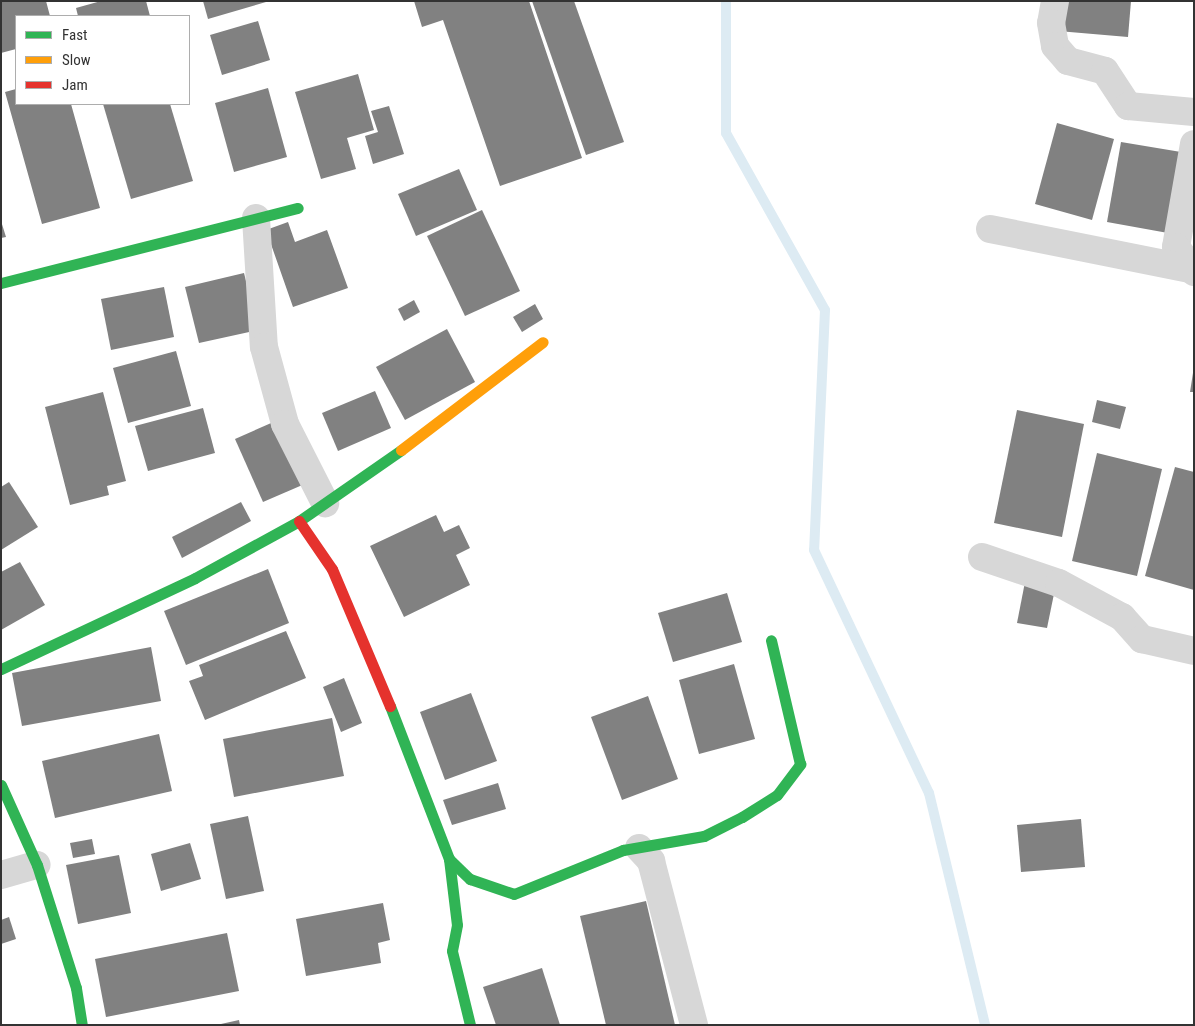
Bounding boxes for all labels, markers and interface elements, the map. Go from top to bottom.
legend [15,15,190,105]
text: Fast [62,26,87,44]
text: Slow [62,51,91,69]
text: Jam [62,76,88,94]

